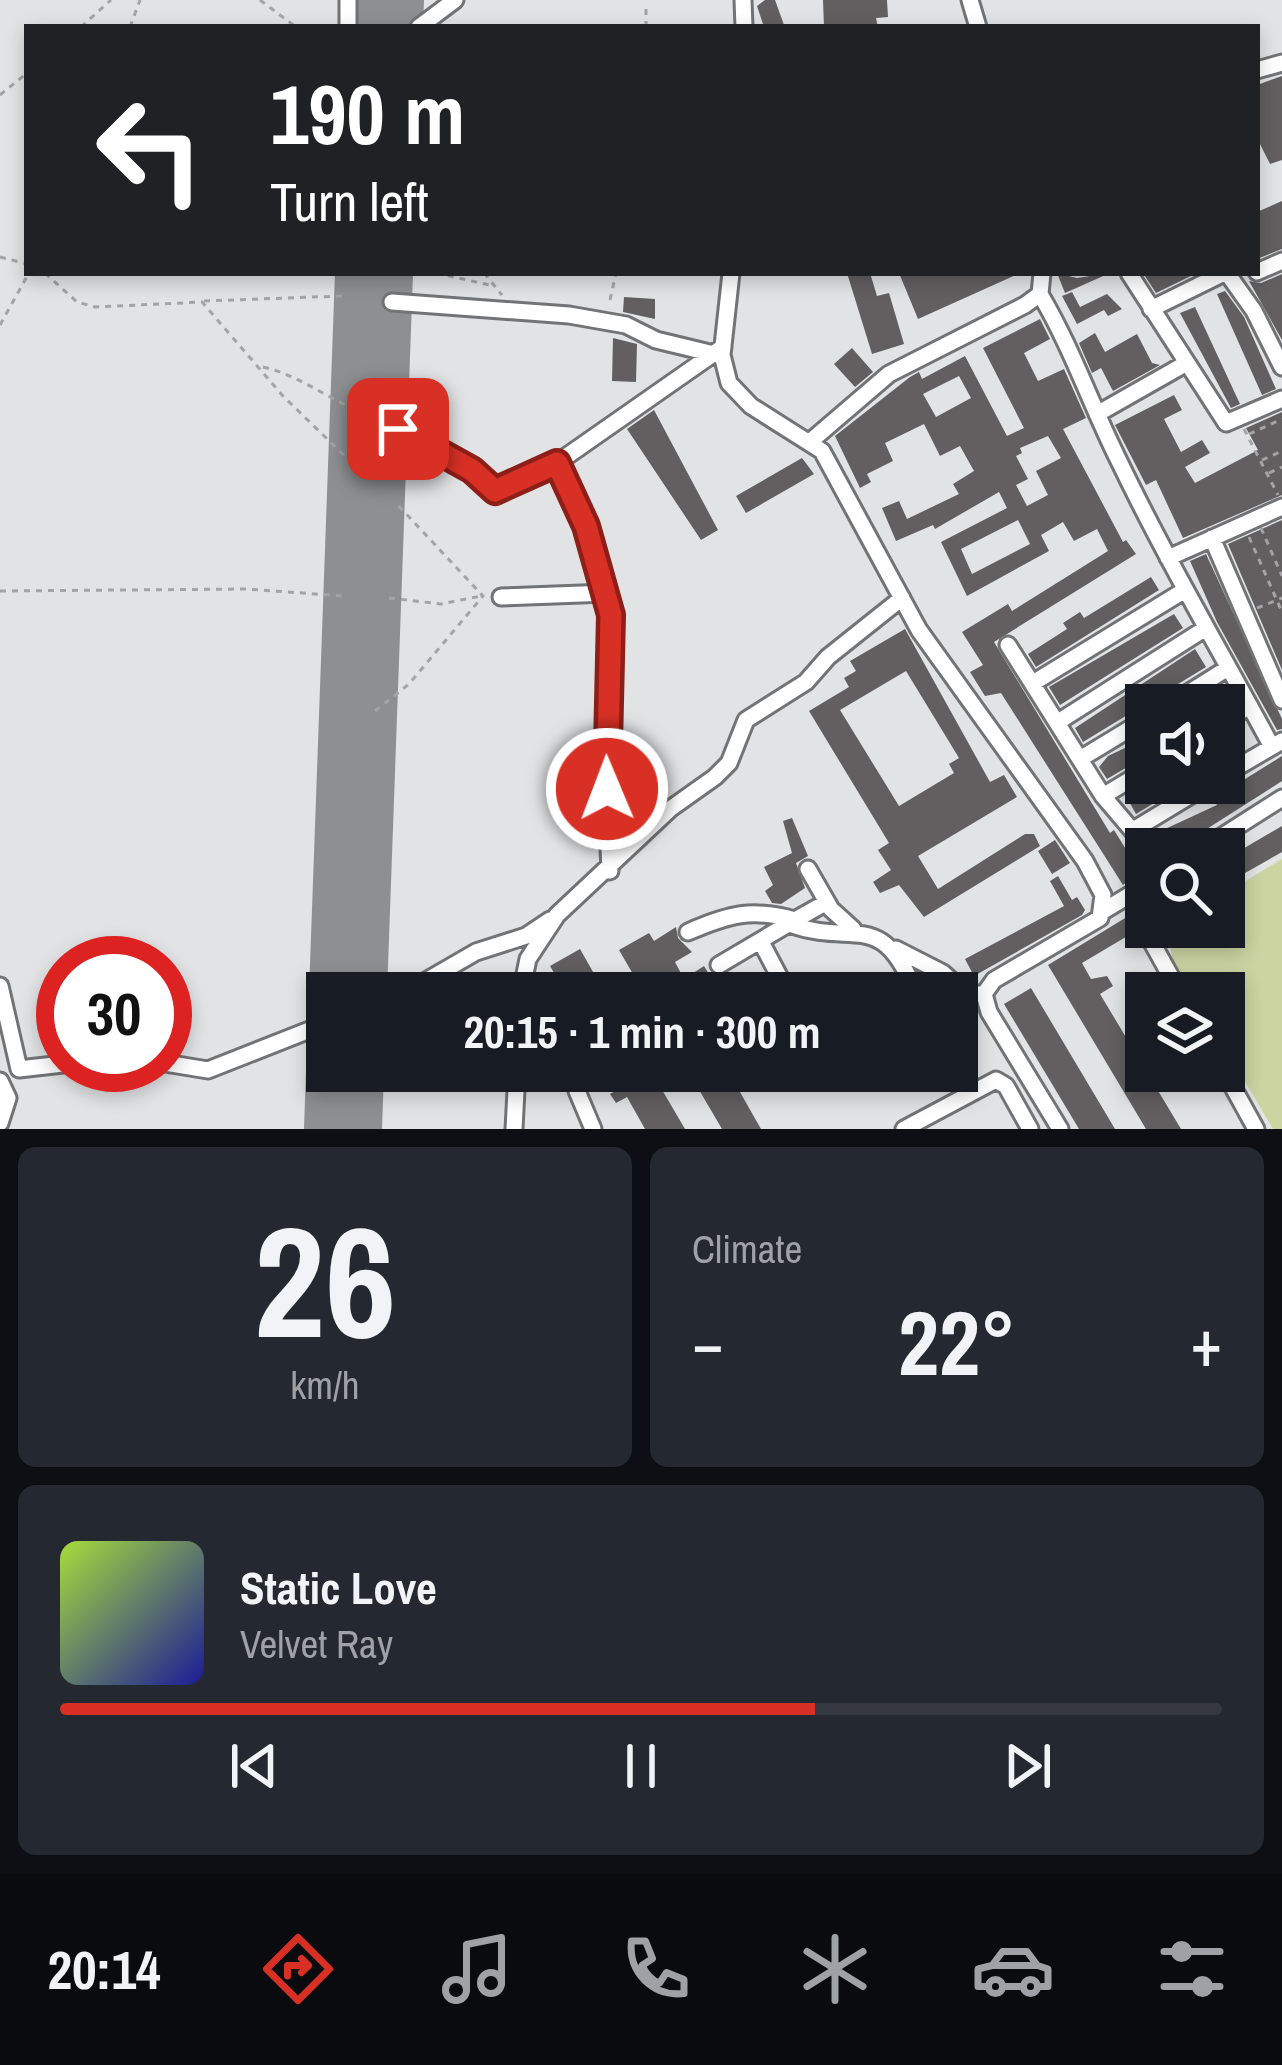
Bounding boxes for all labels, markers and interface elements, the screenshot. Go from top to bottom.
text: 190 m [270,57,465,170]
icon: left [72,72,228,228]
text: Turn left [270,165,429,238]
pin [347,378,449,480]
icon: arrive [365,396,431,462]
map controls [1125,684,1245,1092]
button: sound [1125,684,1245,804]
position arrow [544,726,670,852]
button: search [1125,828,1245,948]
speed limit sign: 30 [36,936,192,1092]
button: layers [1125,972,1245,1092]
text: 20:15 · 1 min · 300 m [464,1001,820,1062]
text: 26 [254,1176,396,1386]
text: Climate [692,1223,802,1275]
text: 22° [898,1282,1016,1403]
text: − [692,1298,724,1387]
text: + [1190,1298,1222,1387]
text: km/h [290,1359,360,1411]
text: Static Love [240,1557,437,1618]
text: Velvet Ray [240,1618,393,1670]
icon: previous [221,1733,287,1799]
icon: pause [608,1733,674,1799]
icon: next [995,1733,1061,1799]
icon: directions [256,1927,340,2011]
icon: music [435,1927,519,2011]
icon: phone [614,1927,698,2011]
icon: climate [793,1927,877,2011]
icon: car [971,1927,1055,2011]
icon: filters [1150,1927,1234,2011]
text: 20:14 [47,1933,161,2006]

